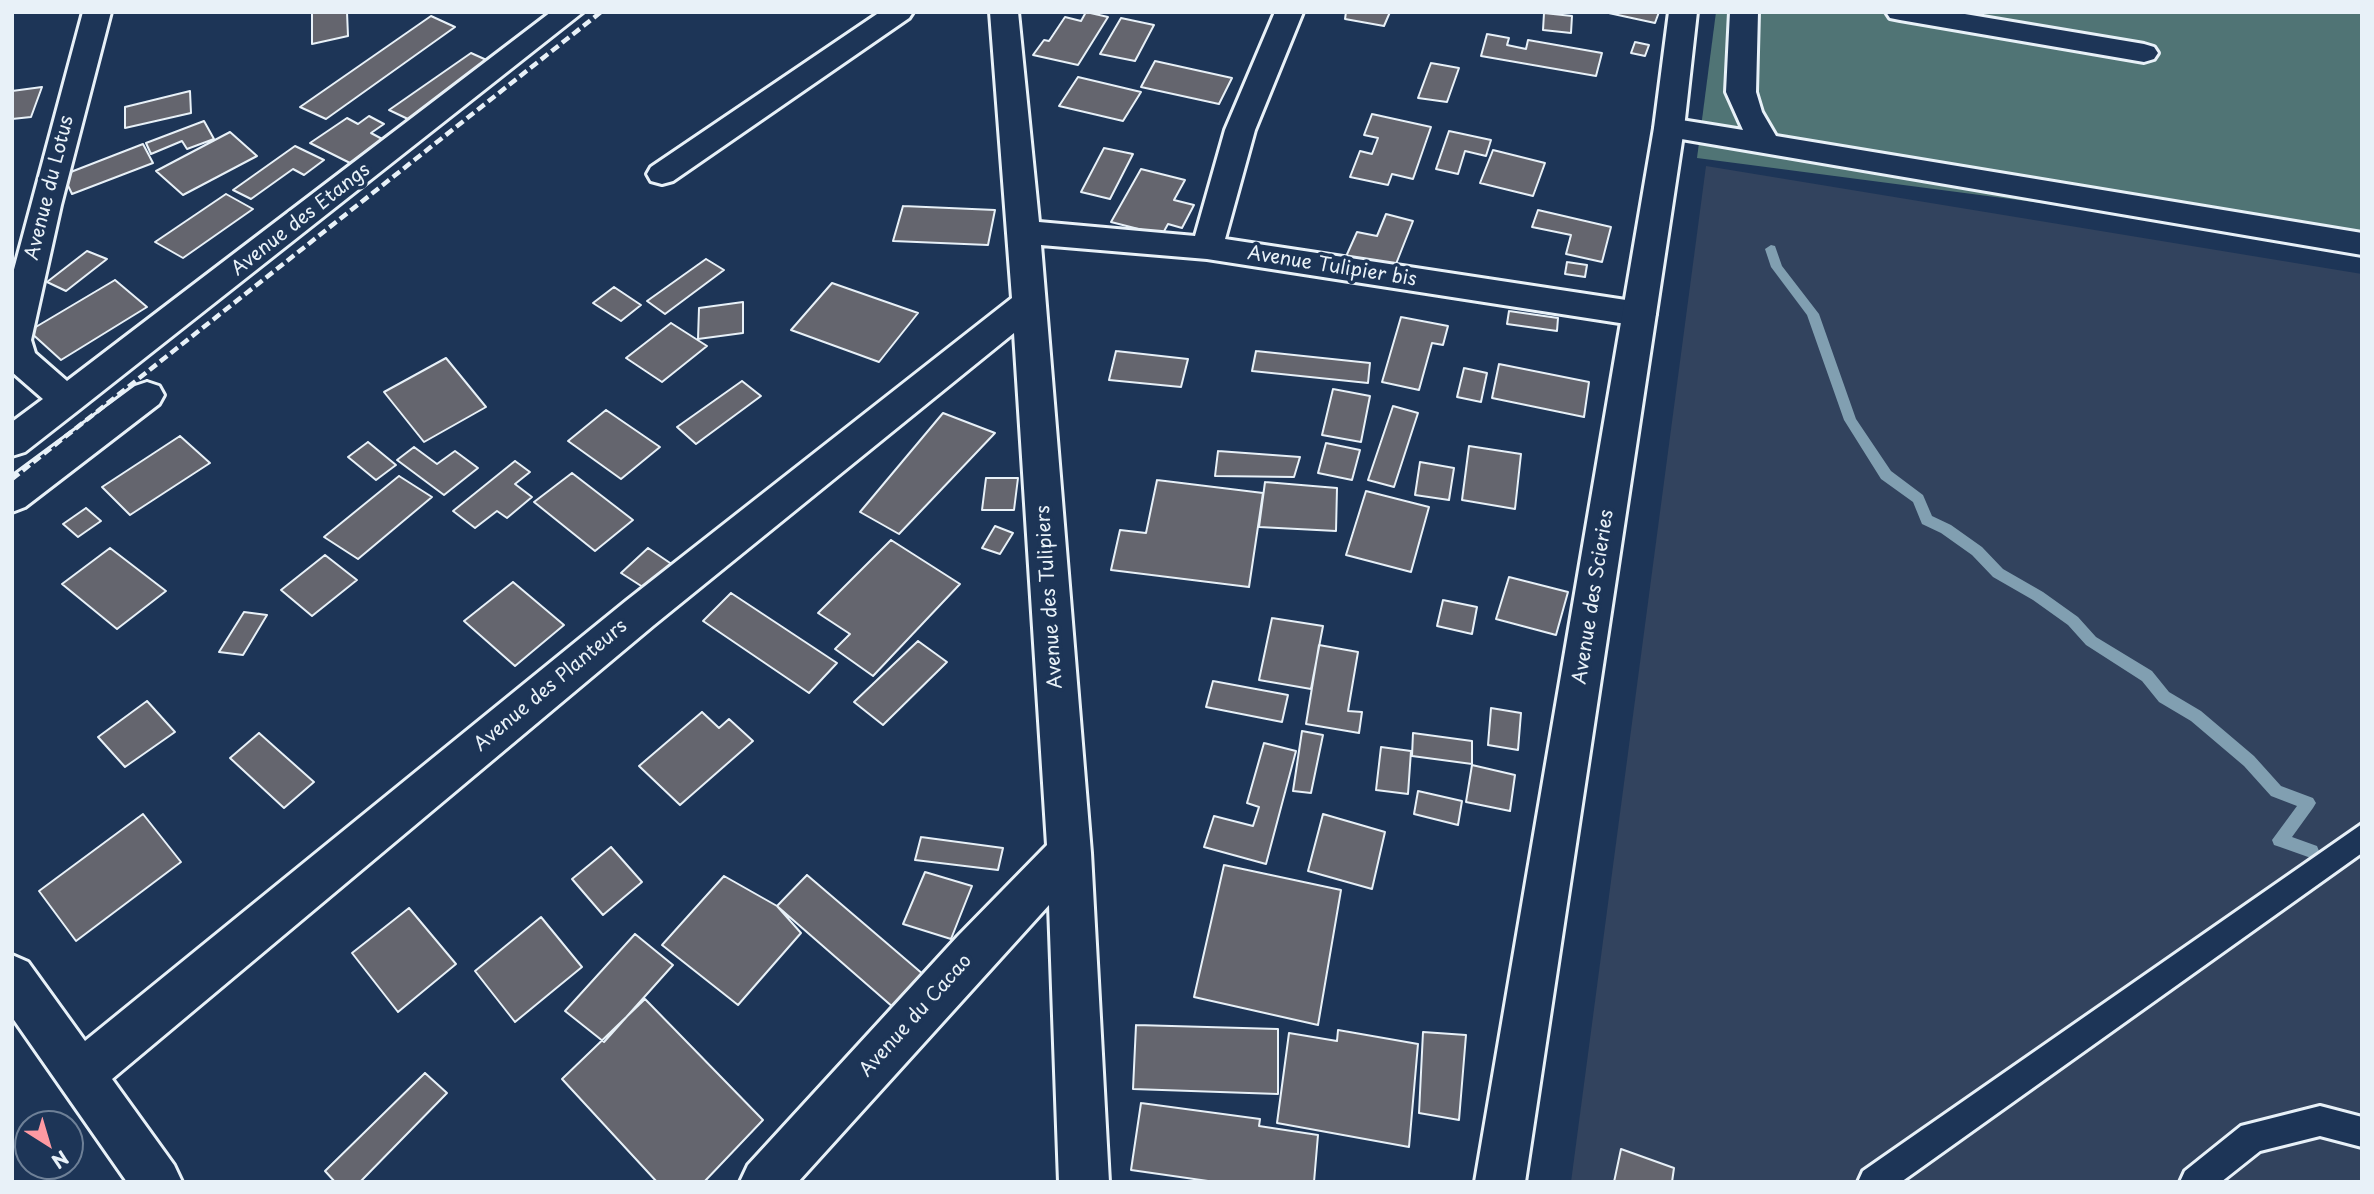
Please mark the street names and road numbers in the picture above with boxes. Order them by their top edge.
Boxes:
street label: Avenue du Lotus [21,113,79,263]
street label: Avenue des Etangs [227,159,375,281]
street label: Avenue Tulipier bis [1246,242,1418,292]
street label: Avenue des Tulipiers [1032,504,1068,690]
street label: Avenue des Scieries [1569,508,1619,686]
street label: Avenue des Planteurs [470,615,632,757]
street label: Avenue du Cacao [855,950,977,1082]

